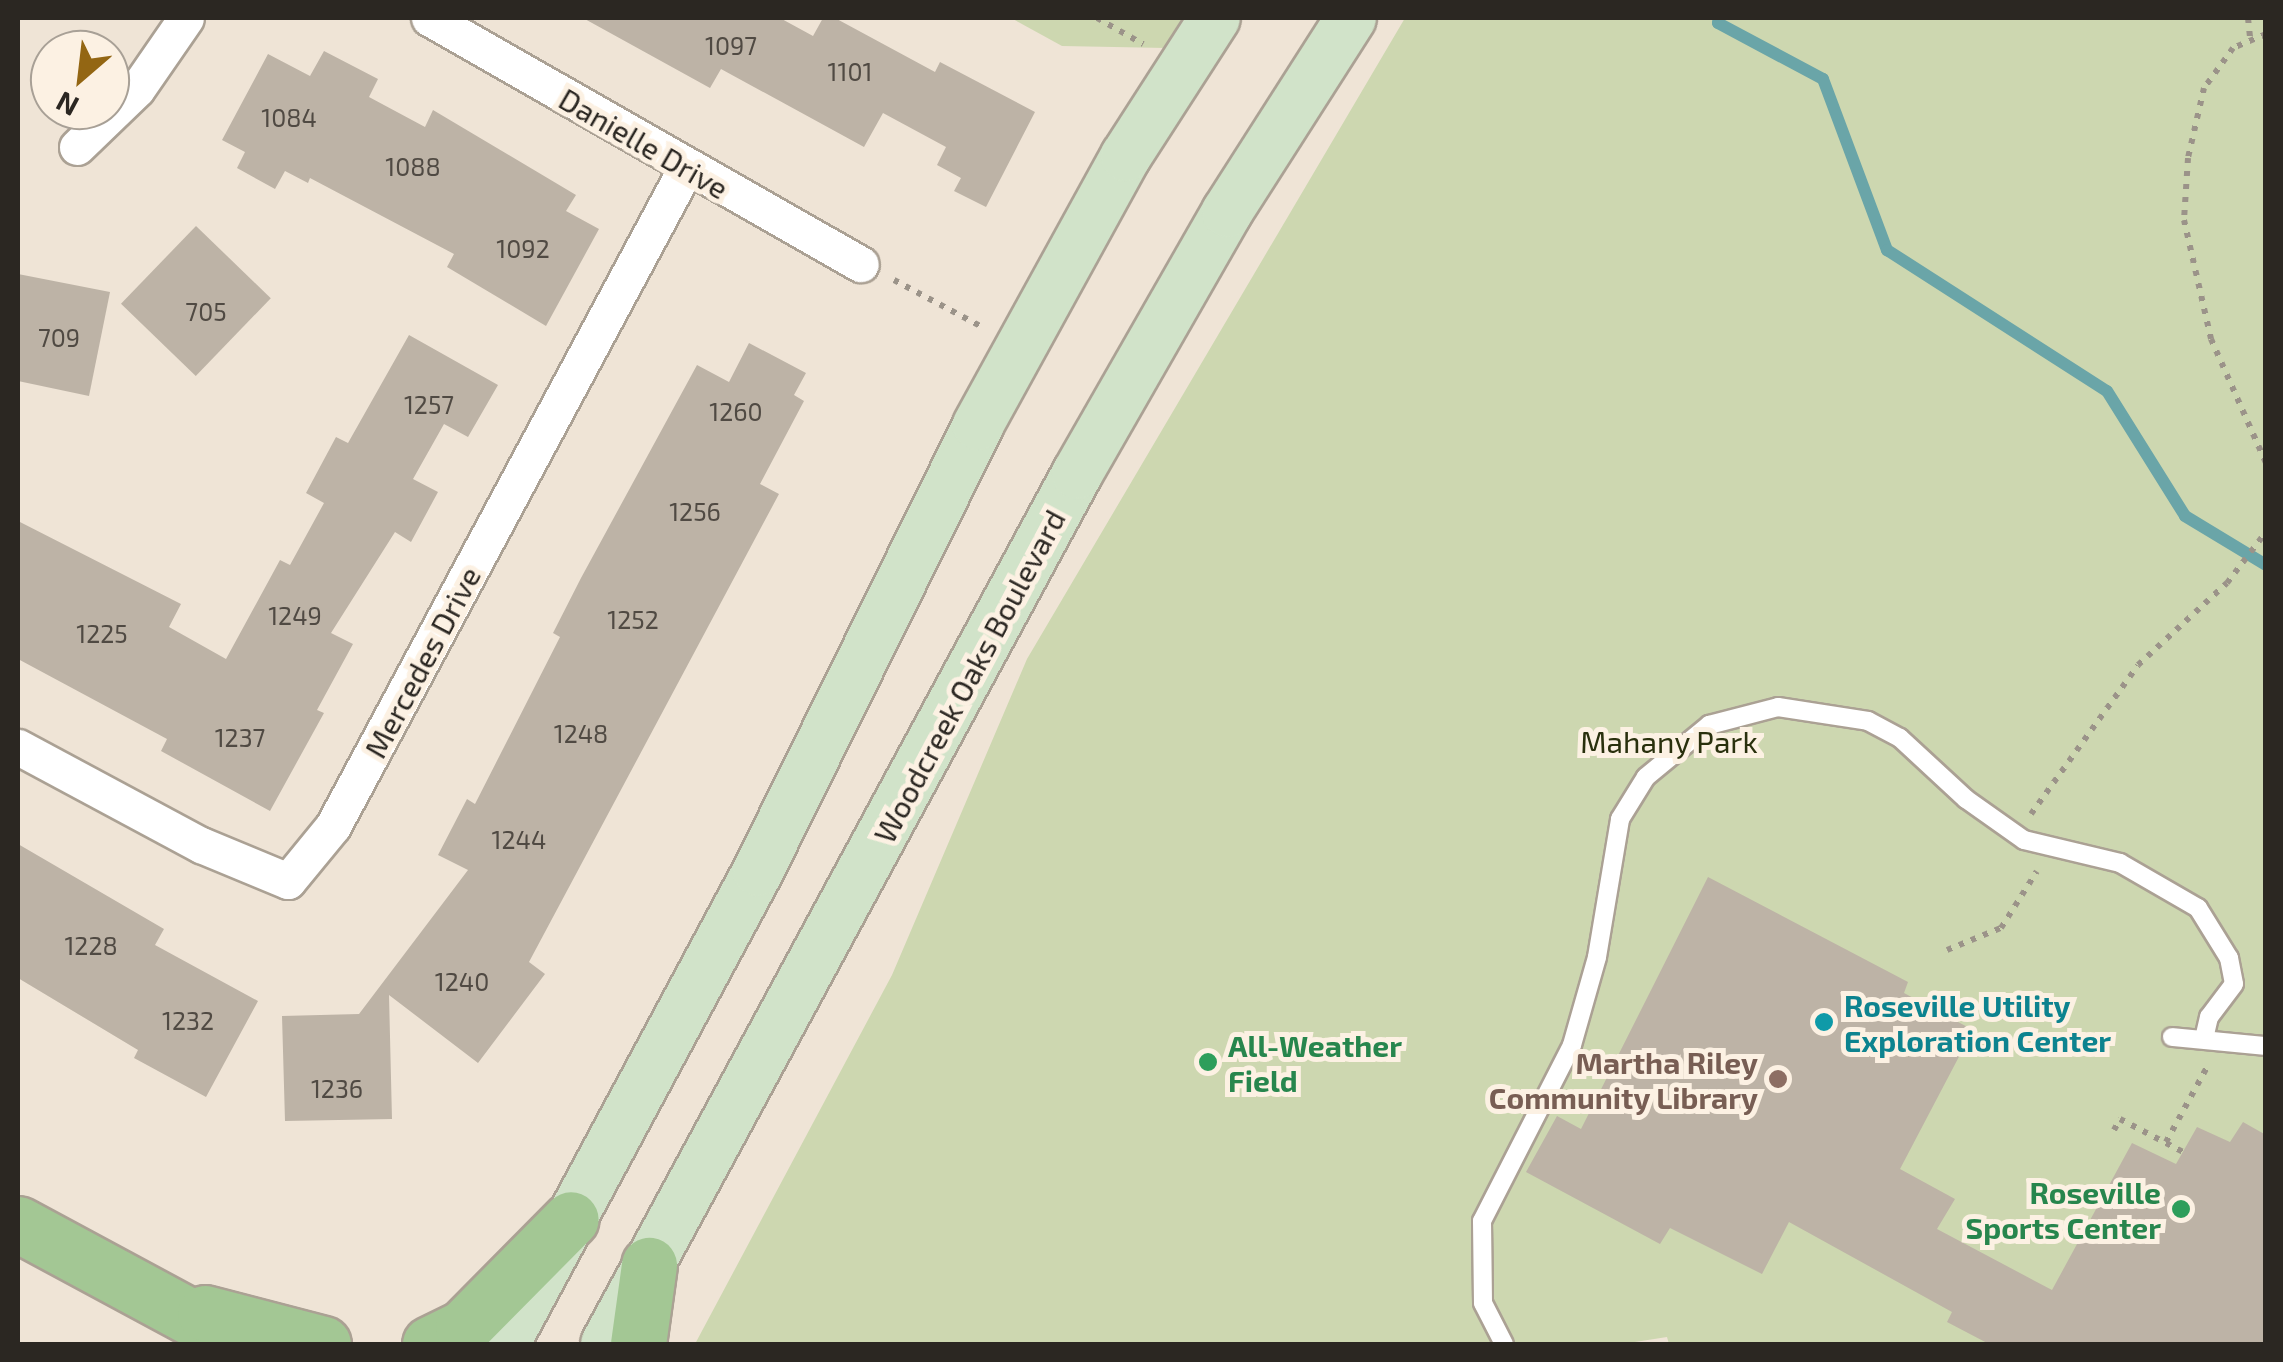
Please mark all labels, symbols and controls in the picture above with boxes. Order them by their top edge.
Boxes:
north arrow [30,30,130,130]
house number: 1097 [705,30,757,60]
house number: 1101 [828,56,872,86]
street label: Danielle Drive [553,80,735,206]
text: N [50,85,84,124]
house number: 1084 [261,102,317,132]
house number: 1088 [385,151,441,181]
house number: 1092 [496,233,550,263]
house number: 705 [185,296,227,326]
house number: 709 [38,322,80,352]
house number: 1257 [404,389,454,419]
house number: 1260 [709,396,763,426]
house number: 1256 [669,496,721,526]
street label: Woodcreek Oaks Boulevard [866,503,1072,849]
street label: Mercedes Drive [357,560,487,764]
house number: 1249 [268,600,322,630]
house number: 1252 [607,604,659,634]
house number: 1225 [76,618,128,648]
house number: 1248 [554,718,608,748]
house number: 1237 [215,722,265,752]
park label: Mahany Park [1580,723,1758,759]
house number: 1244 [492,824,546,854]
house number: 1228 [64,930,118,960]
house number: 1240 [435,966,489,996]
place label: Roseville Utility Exploration Center [1844,987,2111,1058]
house number: 1232 [162,1005,214,1035]
marker: Roseville Utility Exploration Center [1813,1011,1835,1033]
place label: All-Weather Field [1228,1027,1402,1098]
place label: Martha Riley Community Library [1488,1044,1758,1114]
marker: All-Weather Field [1197,1051,1219,1073]
marker: Martha Riley Community Library [1767,1068,1789,1090]
house number: 1236 [311,1073,363,1103]
place label: Roseville Sports Center [1966,1174,2161,1244]
marker: Roseville Sports Center [2170,1198,2192,1220]

